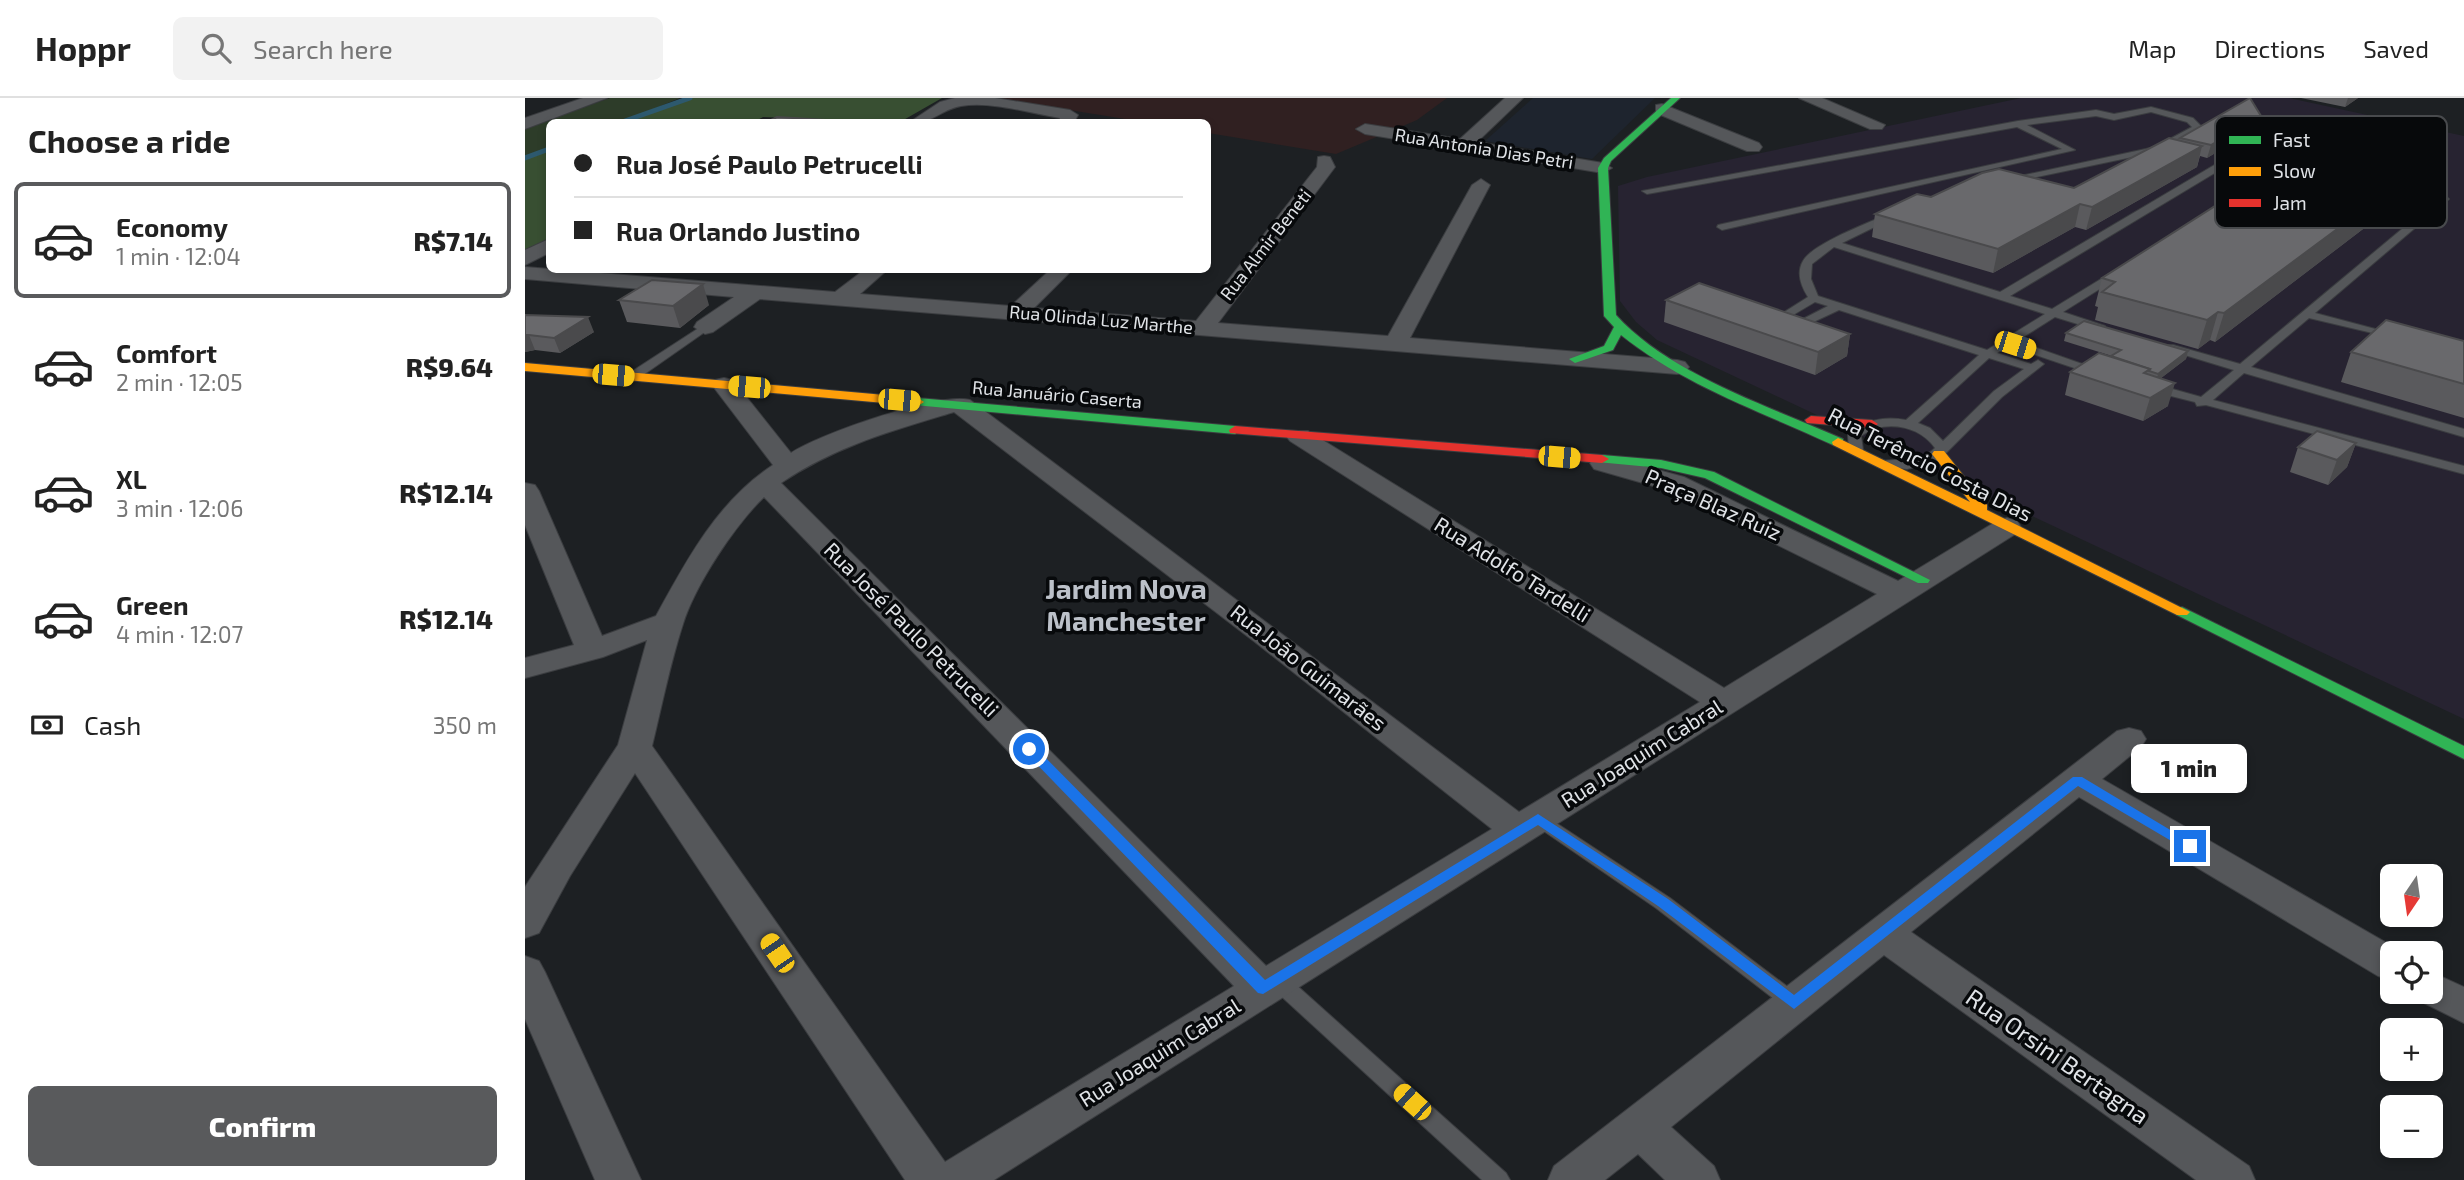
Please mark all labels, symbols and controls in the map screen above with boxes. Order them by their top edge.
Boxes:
search box [173,17,663,80]
text: Hoppr [35,28,131,68]
icon: search [197,29,235,67]
text: Search here [253,33,393,64]
text: Map [2128,34,2176,63]
text: Directions [2214,34,2325,63]
text: Saved [2363,34,2429,63]
legend [2215,116,2447,228]
text: Choose a ride [28,121,231,159]
street label: Rua Antonia Dias Petri [1393,123,1575,173]
text: Fast [2273,128,2310,151]
text: Rua José Paulo Petrucelli [616,148,923,179]
text: Slow [2273,159,2316,182]
street label: Rua Almir Beneti [1215,185,1315,304]
text: Jam [2273,191,2307,214]
icon: car [32,209,95,272]
text: Economy [116,211,228,242]
text: Rua Orlando Justino [616,215,860,246]
text: R$7.14 [414,225,493,256]
text: 1 min · 12:04 [116,242,241,270]
street label: Rua Olinda Luz Marthe [1008,300,1194,338]
car [1992,329,2039,361]
icon: car [32,335,95,398]
text: Comfort [116,337,217,368]
text: R$9.64 [406,351,493,382]
car [592,363,635,387]
text: 2 min · 12:05 [116,368,243,396]
car [728,375,771,399]
street label: Rua Januário Caserta [971,376,1143,412]
car [878,388,921,412]
street label: Rua Terêncio Costa Dias [1824,401,2037,526]
car [1538,445,1581,469]
icon: car [32,461,95,524]
text: XL [116,463,147,494]
street label: Praça Blaz Ruiz [1641,463,1785,547]
text: R$12.14 [399,477,493,508]
text: 3 min · 12:06 [116,494,243,522]
street label: Rua Adolfo Tardelli [1430,511,1595,627]
street label: Rua José Paulo Petrucelli [820,537,1004,721]
district label: Jardim Nova Manchester [1045,571,1207,637]
icon: car [32,587,95,650]
text: Green [116,589,189,620]
street label: Rua João Guimarães [1226,598,1392,735]
text: R$12.14 [399,603,493,634]
text: 4 min · 12:07 [116,620,243,648]
street label: Rua Joaquim Cabral [1556,693,1727,812]
icon: cash [28,706,66,744]
text: Cash [84,709,141,740]
text: 350 m [433,711,497,739]
route start [1013,733,1045,765]
callout: 1 min [2132,744,2248,794]
text: 1 min [2161,754,2217,782]
route end [2174,830,2206,862]
north arrow [2380,864,2443,928]
map controls [2380,864,2443,1158]
car [757,930,798,976]
button: locate [2380,941,2443,1004]
street label: Rua Orsini Bertagna [1961,982,2155,1130]
street label: Rua Joaquim Cabral [1074,992,1245,1111]
button: + [2380,1018,2443,1081]
car [1390,1080,1435,1124]
button: Confirm [28,1086,497,1166]
button: − [2380,1095,2443,1158]

